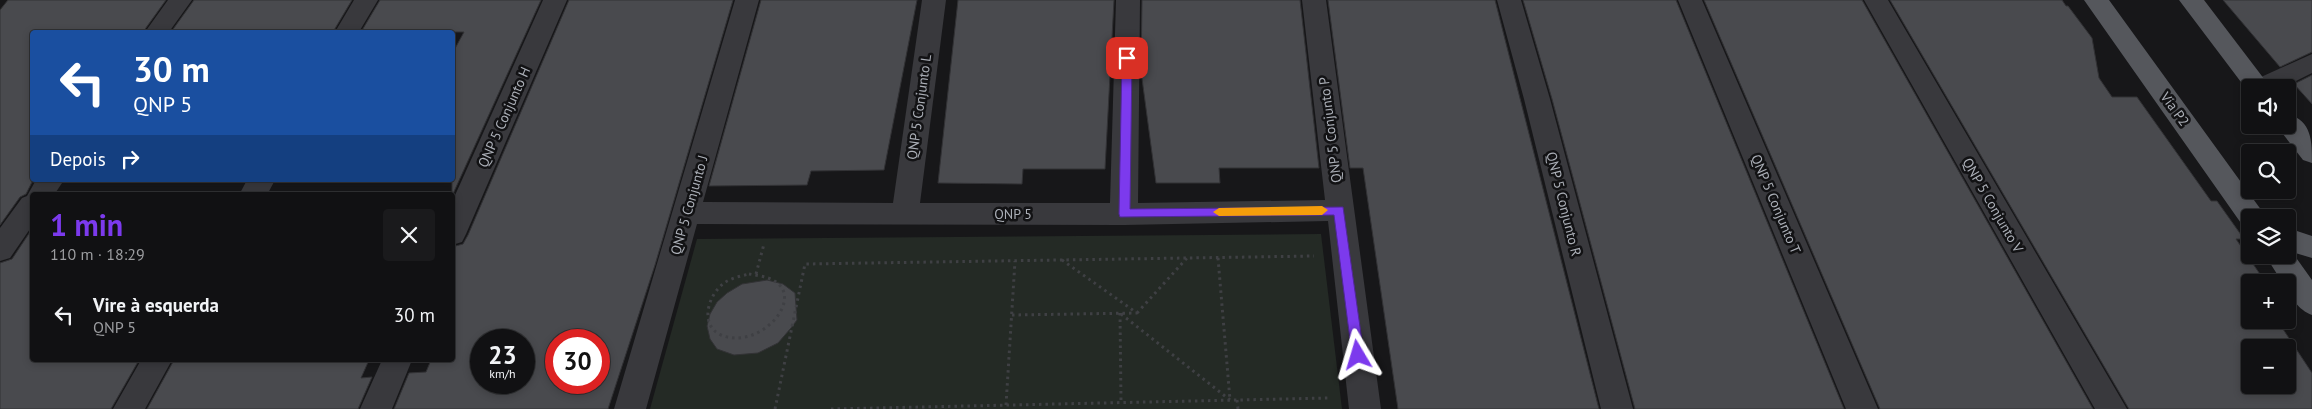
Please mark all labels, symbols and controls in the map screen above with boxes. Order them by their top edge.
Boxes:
pin [1106,37,1148,79]
icon: arrive [1113,44,1141,72]
text: 30 m [133,46,210,92]
icon: left [50,50,115,115]
street label: QNP 5 Conjunto L [903,53,935,161]
street label: QNP 5 Conjunto H [474,64,534,170]
street label: QNP 5 Conjunto P [1315,76,1345,184]
map controls [2241,79,2296,394]
button: sound [2241,79,2296,134]
street label: Via P2 [2156,88,2193,130]
text: QNP 5 [133,90,192,118]
button: search [2241,144,2296,199]
icon: right [116,145,144,173]
text: Depois [50,147,106,171]
street label: QNP 5 Conjunto R [1542,150,1586,258]
street label: QNP 5 Conjunto T [1747,152,1805,257]
street label: QNP 5 Conjunto J [666,153,712,257]
street label: QNP 5 Conjunto V [1959,154,2027,256]
text: 1 min [50,205,123,244]
street label: QNP 5 [994,205,1032,223]
button: close [383,209,435,261]
button: layers [2241,209,2296,264]
text: 110 m · 18:29 [50,244,145,264]
button: + [2241,274,2296,329]
text: Vire à esquerda [93,293,219,317]
icon: left [50,301,78,329]
text: 30 m [394,303,435,327]
text: QNP 5 [93,317,136,337]
position arrow [1331,328,1383,380]
speed limit sign: 30 [545,329,610,394]
text: 23 [488,339,517,371]
button: − [2241,339,2296,394]
text: km/h [489,366,516,381]

